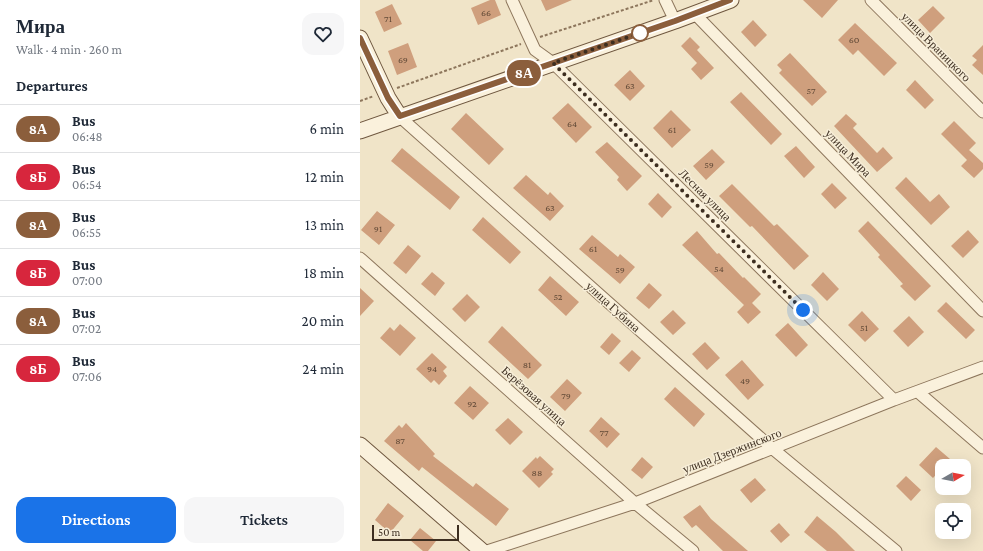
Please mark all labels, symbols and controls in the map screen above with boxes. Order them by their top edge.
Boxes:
house number: 66 [481,7,491,18]
street label: улица Враницкого [898,9,974,85]
button: heart [302,13,344,55]
house number: 71 [384,13,392,24]
text: Мира [16,16,65,37]
unlabelled marker [631,24,649,42]
house number: 60 [849,34,860,45]
text: Walk · 4 min · 260 m [16,42,122,57]
house number: 69 [398,54,408,65]
line badge: 8А [506,60,542,86]
text: 8А [515,65,533,81]
text: Departures [16,78,88,94]
house number: 63 [625,80,635,91]
house number: 57 [806,85,816,96]
text: Bus [72,113,95,129]
house number: 64 [567,118,577,129]
text: 8А [29,121,47,137]
text: 6 min [310,121,344,137]
house number: 61 [668,124,676,135]
street label: улица Мира [822,126,874,180]
text: 06:48 [72,129,103,144]
house number: 59 [704,159,714,170]
text: Bus [72,161,95,177]
street label: Лесная улица [676,166,735,225]
text: 8Б [29,169,47,185]
text: 12 min [305,169,344,185]
text: 06:54 [72,177,102,192]
house number: 63 [545,202,555,213]
text: Bus [72,209,95,225]
text: 8А [29,217,47,233]
text: 13 min [305,217,344,233]
house number: 91 [374,223,382,234]
text: 06:55 [72,225,101,240]
house number: 61 [589,243,597,254]
text: Bus [72,257,95,273]
house number: 54 [714,263,724,274]
house number: 59 [615,264,625,275]
text: 8Б [29,265,47,281]
text: 18 min [304,265,344,281]
text: 07:00 [72,273,103,288]
street label: улица Губина [583,279,644,336]
house number: 52 [553,291,563,302]
your location [793,300,813,320]
text: Bus [72,305,95,321]
text: 8А [29,313,47,329]
text: 20 min [302,313,344,329]
text: 07:02 [72,321,101,336]
house number: 51 [860,322,868,333]
text: Bus [72,353,95,369]
house number: 81 [523,359,531,370]
text: 8Б [29,361,47,377]
text: 24 min [302,361,344,377]
house number: 94 [427,363,437,374]
street label: Берёзовая улица [499,363,570,429]
text: 07:06 [72,369,102,384]
house number: 49 [740,375,750,386]
house number: 79 [561,390,571,401]
house number: 92 [467,398,477,409]
street label: улица Дзержинского [681,426,783,476]
house number: 77 [599,427,609,438]
house number: 87 [395,435,405,446]
north arrow [935,459,971,495]
map controls [935,459,971,539]
house number: 88 [532,467,542,478]
button: Directions [16,497,176,543]
button: Tickets [184,497,344,543]
button: locate [935,503,971,539]
scale bar [372,523,459,542]
text: 50 m [378,526,400,538]

